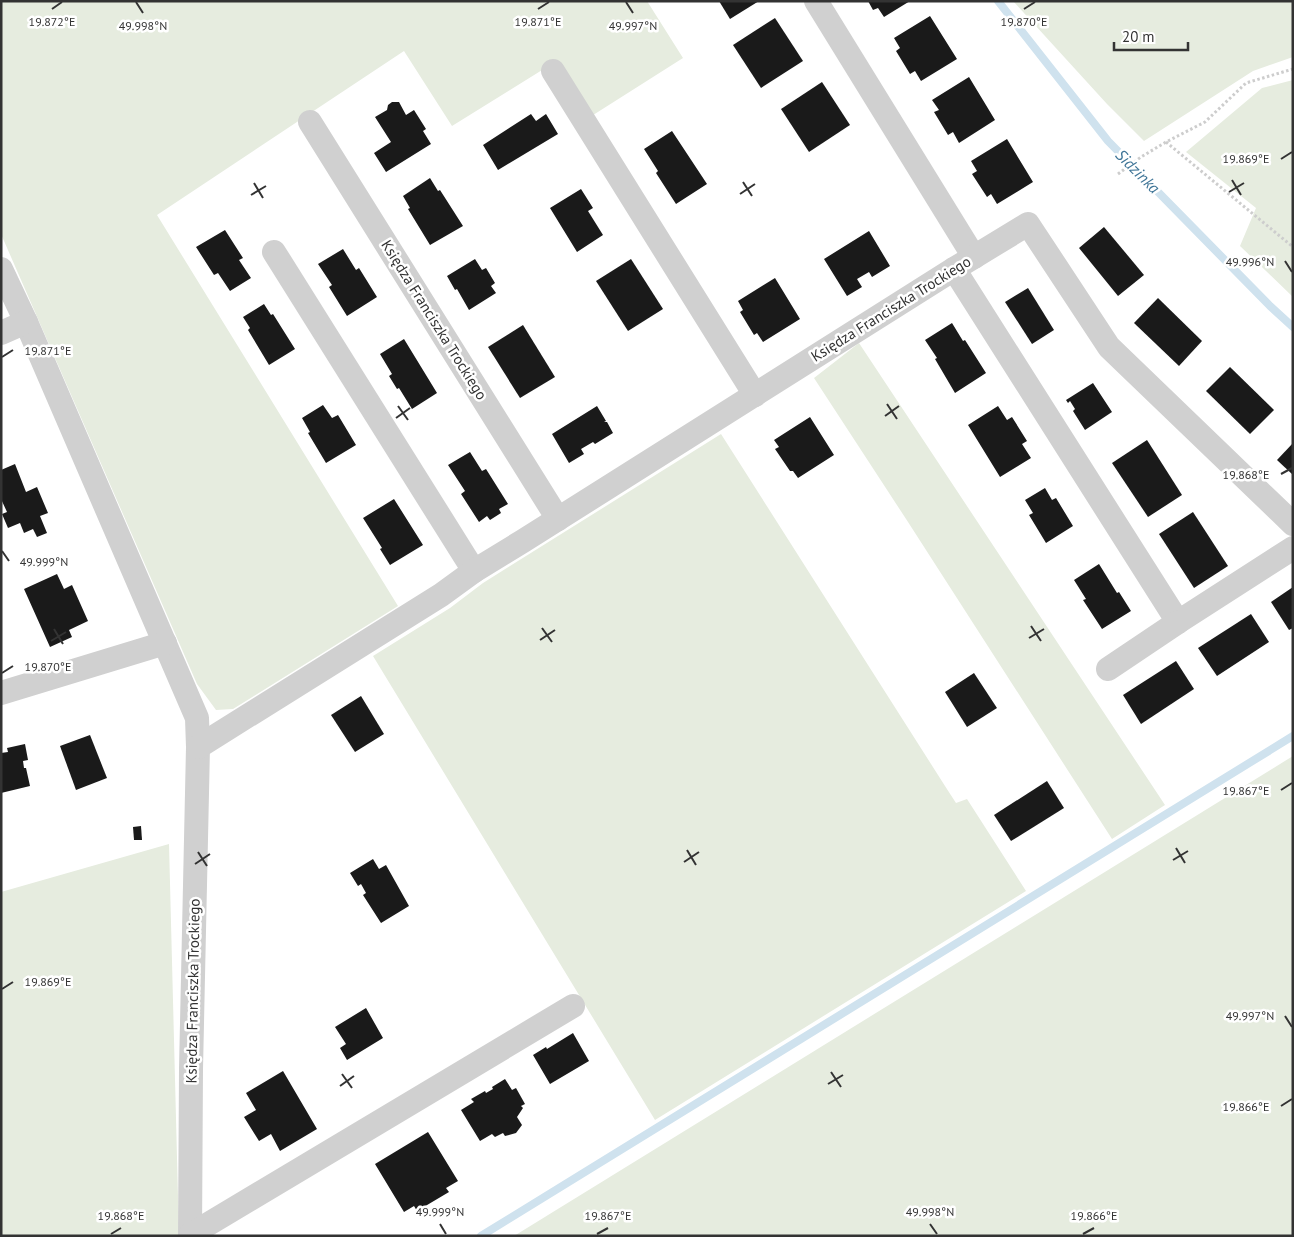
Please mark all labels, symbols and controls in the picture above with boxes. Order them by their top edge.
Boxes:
text: 19.872°E [29,14,75,29]
text: 19.871°E [515,14,561,29]
text: 19.870°E [1001,14,1047,29]
text: 49.998°N [119,18,167,33]
text: 49.997°N [609,18,657,33]
scale bar [1114,20,1188,52]
text: 20 m [1122,27,1155,46]
water label: Sidzinka [1112,145,1164,197]
text: 19.869°E [1223,151,1269,166]
street label: Księdza Franciszka Trockiego [377,236,491,403]
street label: Księdza Franciszka Trockiego [807,252,974,366]
text: 49.996°N [1226,254,1274,269]
text: 19.871°E [25,343,71,358]
text: 19.868°E [1223,467,1269,482]
text: 49.999°N [20,554,68,569]
text: 19.870°E [25,659,71,674]
text: 19.867°E [1223,783,1269,798]
street label: Księdza Franciszka Trockiego [181,898,204,1084]
text: 19.869°E [25,974,71,989]
text: 49.997°N [1226,1008,1274,1023]
text: 19.866°E [1223,1099,1269,1114]
text: 49.999°N [416,1204,464,1219]
text: 49.998°N [906,1204,954,1219]
text: 19.868°E [98,1208,144,1223]
text: 19.867°E [585,1208,631,1223]
text: 19.866°E [1071,1208,1117,1223]

